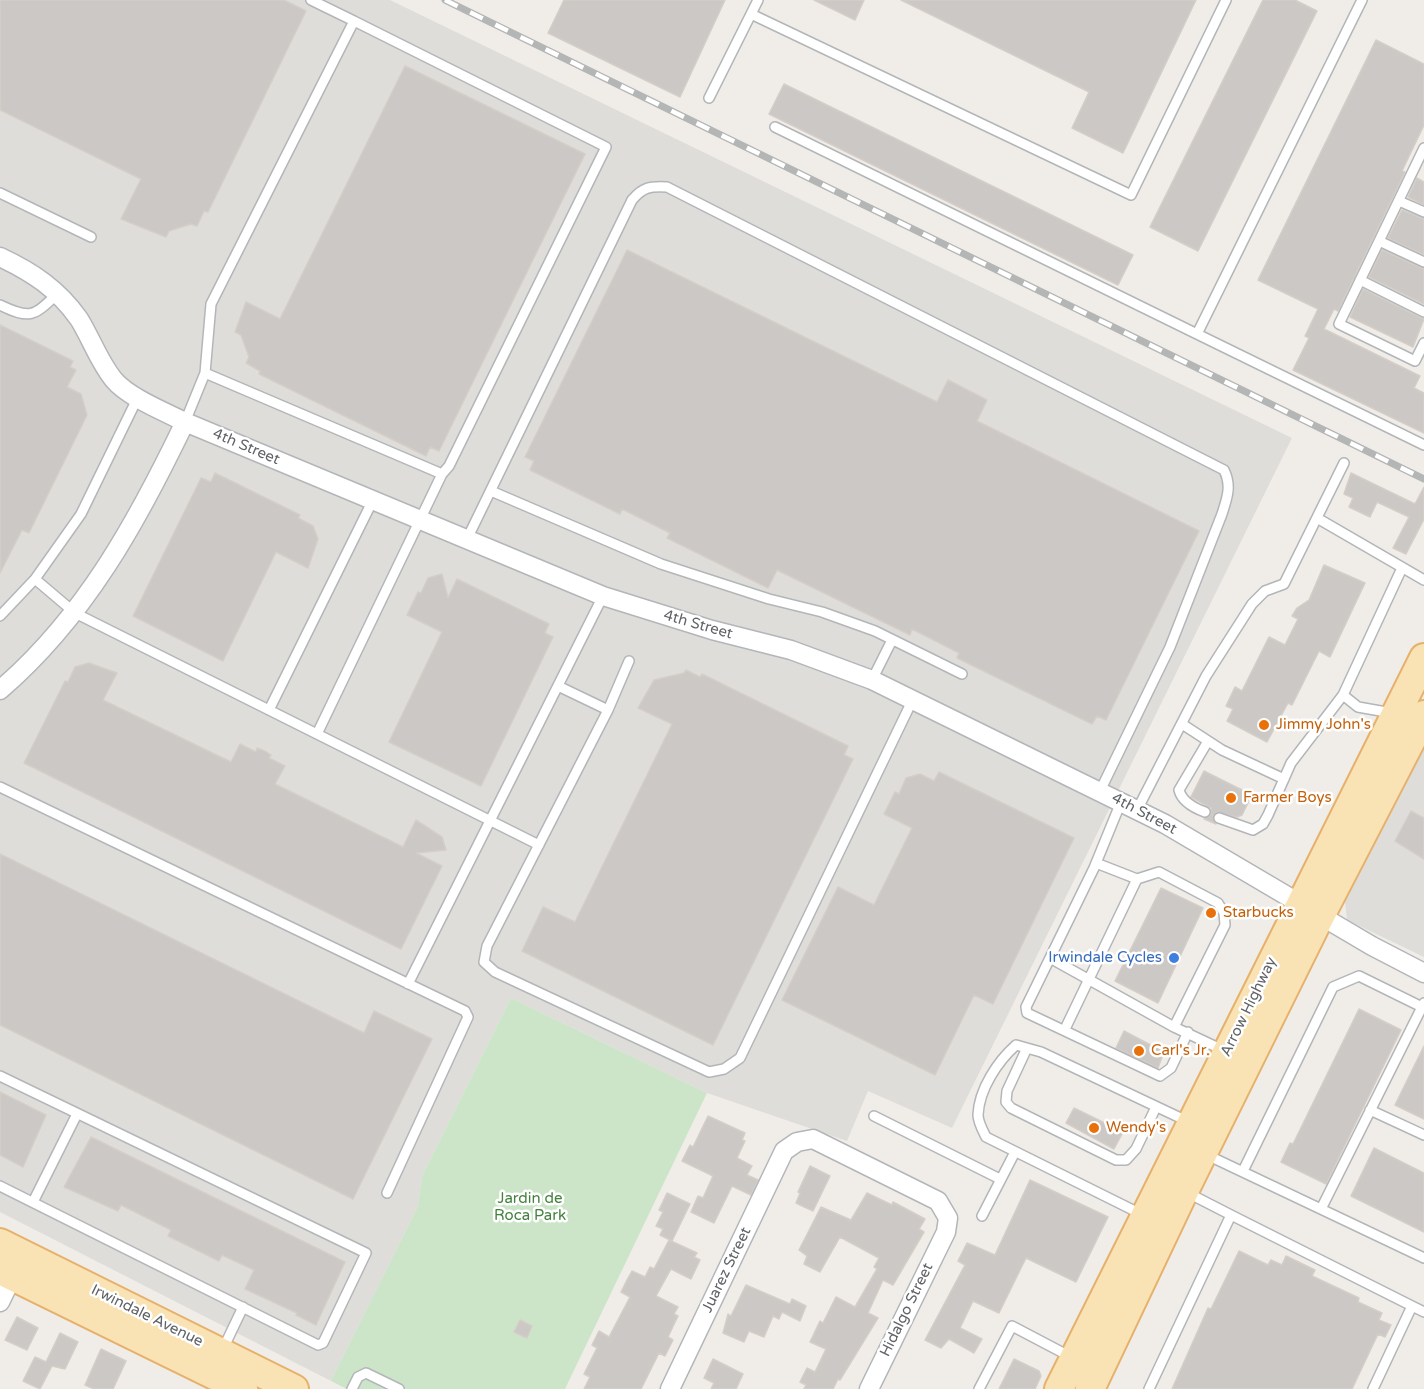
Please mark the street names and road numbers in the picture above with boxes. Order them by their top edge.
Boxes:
street label: 4th Street [210,425,282,469]
street label: 4th Street [661,607,735,643]
street label: 4th Street [1108,789,1180,839]
street label: Arrow Highway [1217,954,1281,1060]
street label: Juarez Street [699,1224,755,1316]
street label: Hidalgo Street [877,1260,937,1360]
street label: Irwindale Avenue [88,1281,206,1351]

